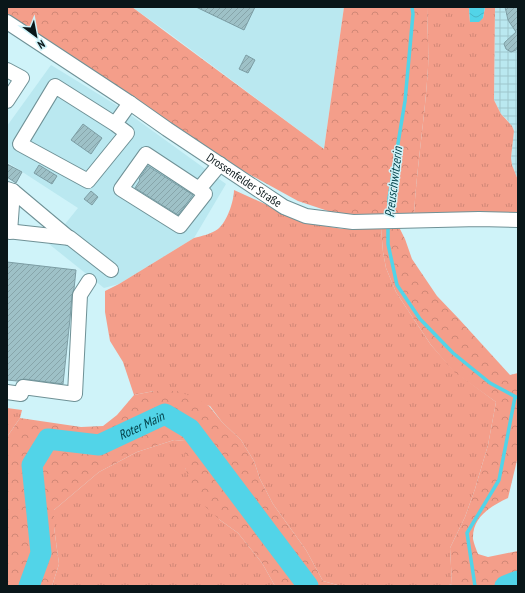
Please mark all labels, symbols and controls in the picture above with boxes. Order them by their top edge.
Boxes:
north arrow [16,16,56,56]
text: N [35,37,48,52]
water label: Preuschwitzerin [381,145,406,218]
street label: Drossenfelder Straße [204,149,285,210]
water label: Roter Main [116,407,168,444]

